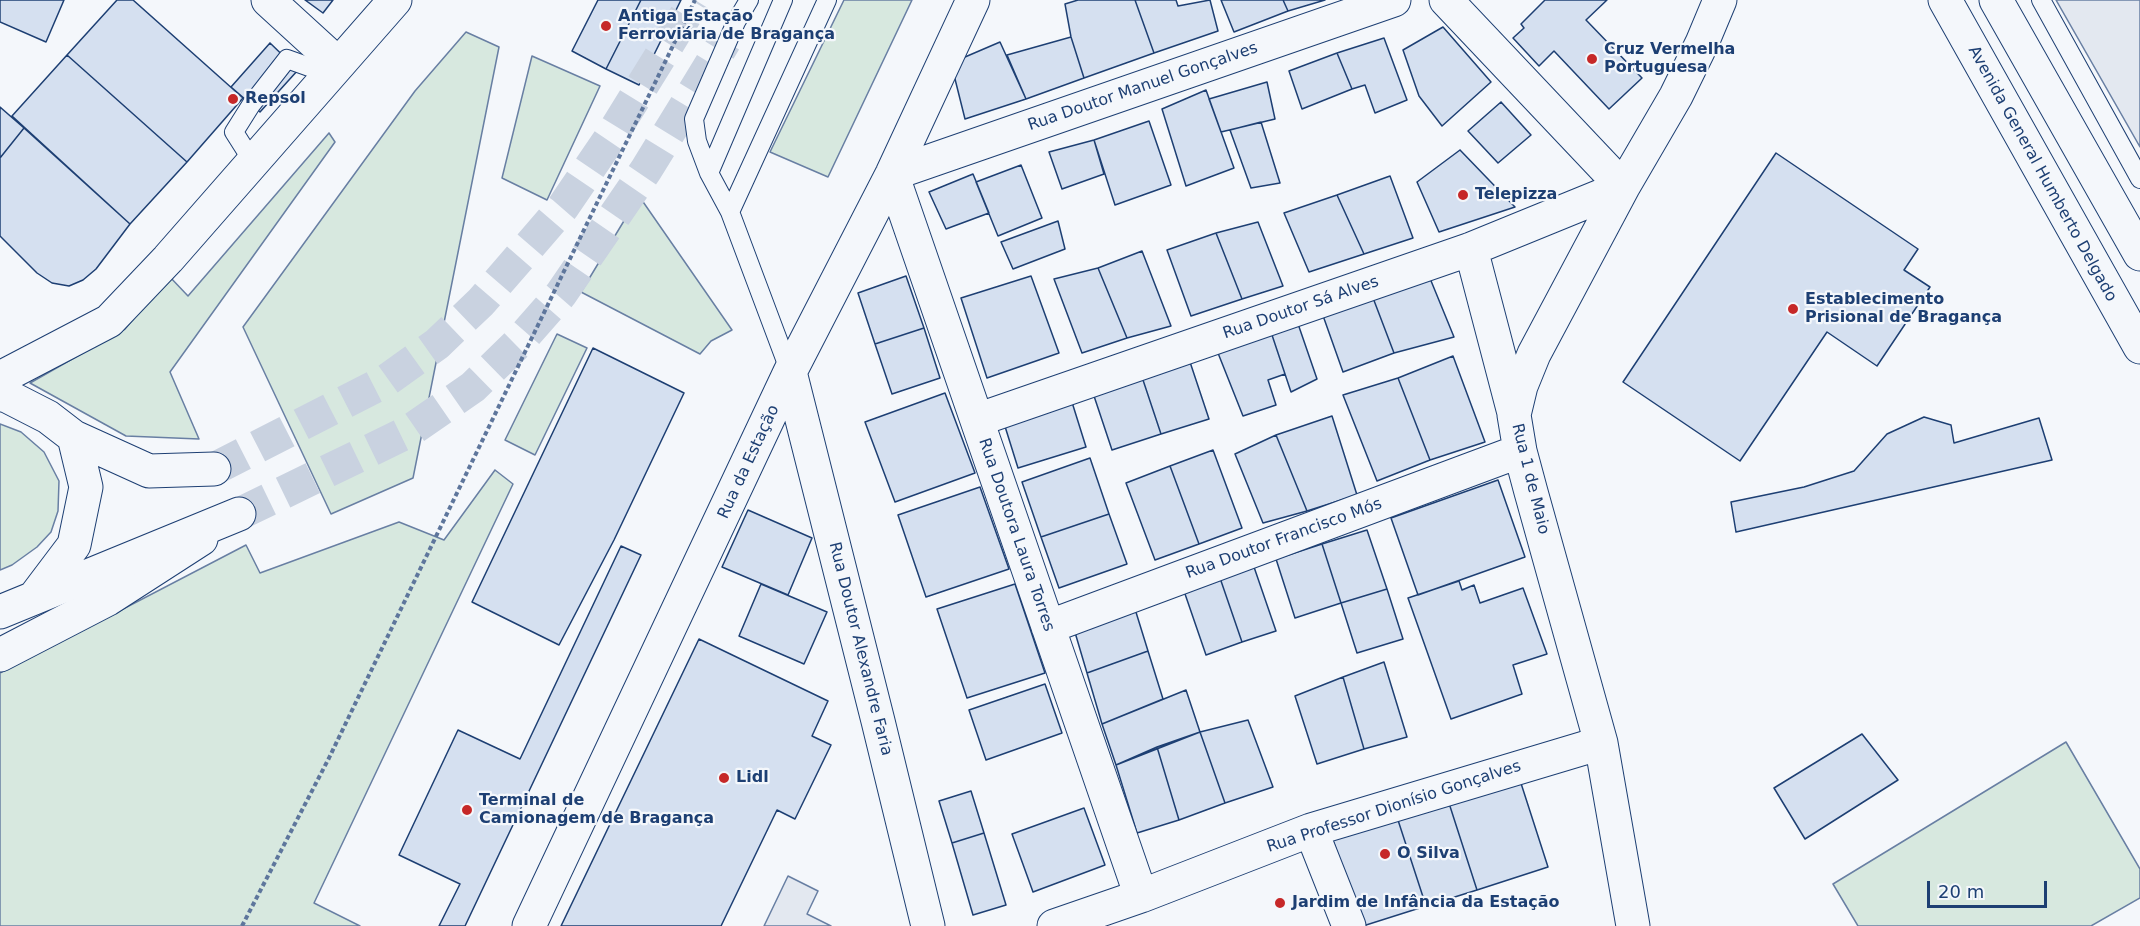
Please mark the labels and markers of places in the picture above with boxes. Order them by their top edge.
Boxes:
place label: Antiga Estação Ferroviária de Bragança [618,7,835,45]
marker: Antiga Estação Ferroviária de Bragança [599,19,613,33]
place label: Cruz Vermelha Portuguesa [1604,40,1735,78]
marker: Cruz Vermelha Portuguesa [1585,52,1599,66]
place label: Repsol [245,89,306,109]
marker: Repsol [226,92,240,106]
place label: Telepizza [1475,185,1557,205]
marker: Telepizza [1456,188,1470,202]
place label: Establecimento Prisional de Bragança [1805,290,2002,328]
marker: Establecimento Prisional de Bragança [1786,302,1800,316]
place label: Lidl [736,768,769,788]
marker: Lidl [717,771,731,785]
place label: Terminal de Camionagem de Bragança [479,791,714,829]
marker: Terminal de Camionagem de Bragança [460,803,474,817]
place label: O Silva [1397,844,1460,864]
marker: O Silva [1378,847,1392,861]
place label: Jardim de Infância da Estação [1292,893,1560,913]
marker: Jardim de Infância da Estação [1273,896,1287,910]

